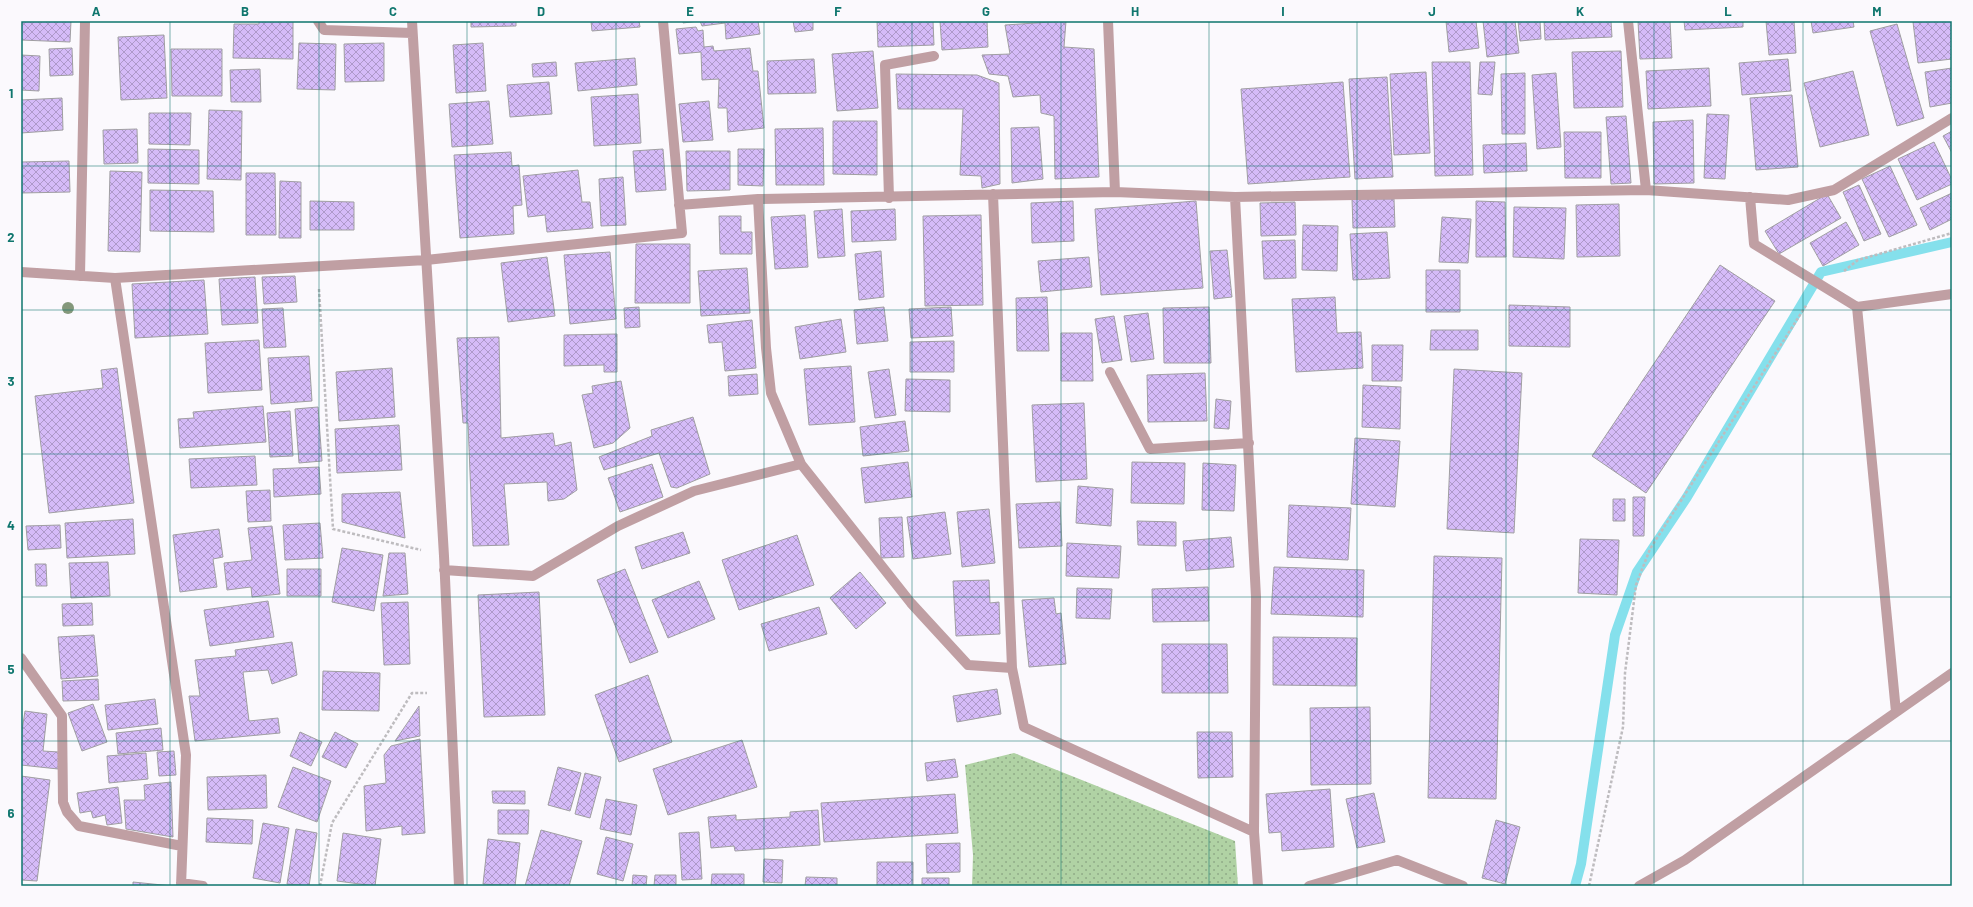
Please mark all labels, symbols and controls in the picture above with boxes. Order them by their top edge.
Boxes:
text: A [92,3,101,19]
text: B [241,3,249,19]
text: C [389,3,397,19]
text: D [537,3,545,19]
text: E [686,3,694,19]
text: F [834,3,842,19]
text: G [982,3,990,19]
text: H [1131,3,1139,19]
text: I [1281,3,1285,19]
text: J [1428,3,1436,19]
text: K [1576,3,1584,19]
text: L [1724,3,1732,19]
text: M [1872,3,1882,19]
text: 1 [9,85,13,101]
text: 2 [7,229,15,245]
text: 3 [7,373,15,389]
text: 4 [7,517,15,533]
text: 5 [7,661,15,677]
text: 6 [8,805,15,821]

